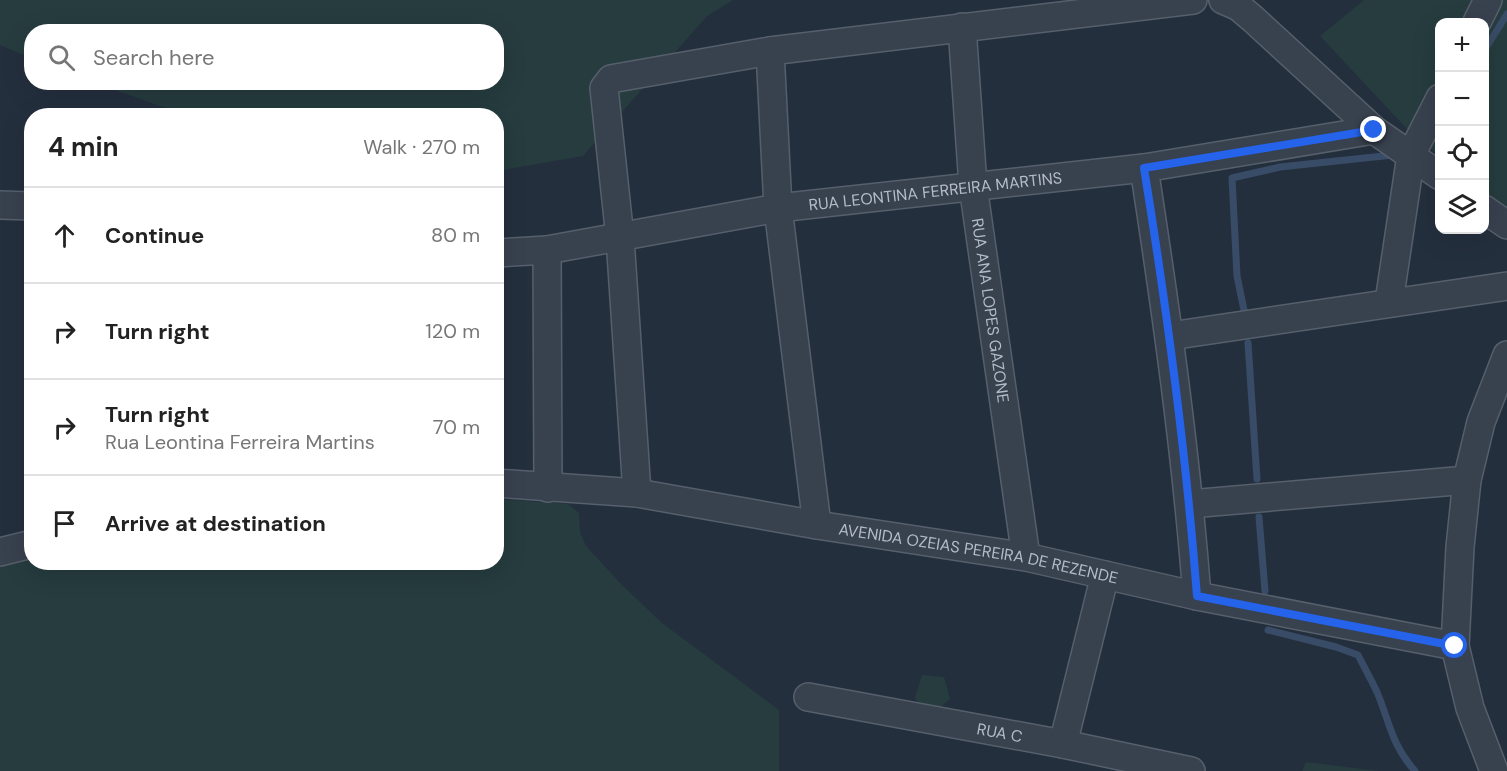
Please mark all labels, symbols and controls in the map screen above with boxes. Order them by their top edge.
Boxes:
map controls [1435,18,1489,234]
button: + [1435,18,1489,72]
search box [24,24,504,90]
icon: search [45,41,78,74]
text: Search here [93,43,214,72]
button: − [1435,72,1489,126]
route end [1360,116,1386,142]
button: locate [1435,126,1489,180]
text: 4 min [48,130,119,164]
text: Walk · 270 m [363,134,480,160]
street label: RUA LEONTINA FERREIRA MARTINS [808,167,1063,216]
button: layers [1435,180,1489,234]
street label: RUA ANA LOPES GAZONE [967,217,1014,404]
icon: ahead [48,219,81,252]
text: Continue [105,221,204,250]
text: 80 m [431,222,480,248]
icon: right [48,315,81,348]
text: Turn right [105,317,210,346]
text: 120 m [426,318,480,344]
text: Turn right [105,400,210,429]
icon: right [48,411,81,444]
text: 70 m [433,414,480,440]
text: Rua Leontina Ferreira Martins [105,429,375,455]
icon: arrive [48,507,81,540]
text: Arrive at destination [105,509,326,538]
street label: AVENIDA OZEIAS PEREIRA DE REZENDE [837,518,1120,589]
route start [1441,632,1467,658]
street label: RUA C [975,718,1024,747]

